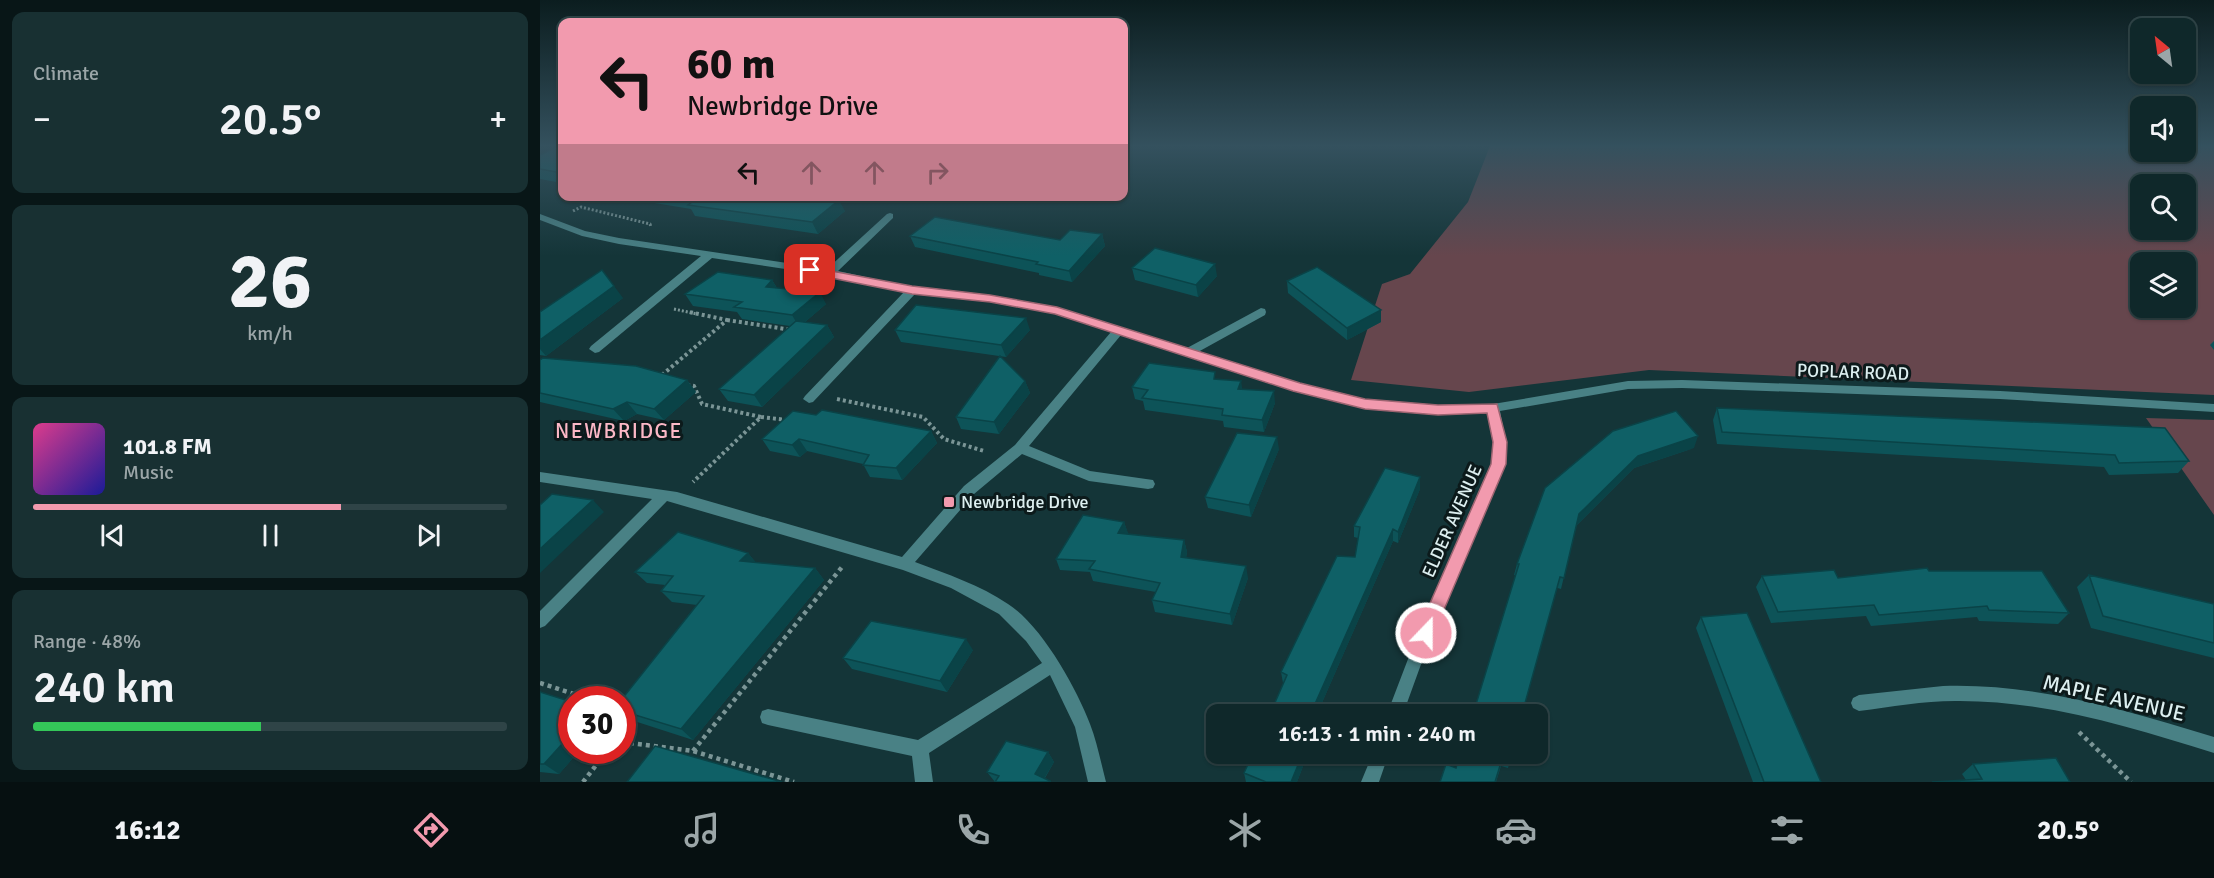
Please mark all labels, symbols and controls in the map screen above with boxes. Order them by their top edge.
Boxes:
north arrow [2130,18,2196,84]
map controls [2130,18,2196,318]
text: 60 m [687,39,776,90]
icon: left [588,42,666,120]
text: Climate [33,61,99,86]
text: Newbridge Drive [687,90,878,123]
text: 20.5° [219,92,321,147]
button: sound [2130,96,2196,162]
text: − [33,99,51,140]
text: + [489,99,507,140]
icon: left [732,156,765,189]
icon: ahead [795,156,828,189]
icon: ahead [858,156,891,189]
icon: right [921,156,954,189]
button: search [2130,174,2196,240]
text: 26 [228,234,312,330]
pin [784,244,835,295]
button: layers [2130,252,2196,318]
icon: arrive [793,253,826,286]
text: km/h [247,321,293,346]
street label: POPLAR ROAD [1797,359,1909,385]
district label: NEWBRIDGE [555,418,683,444]
text: 101.8 FM [123,433,212,460]
text: Music [123,460,174,485]
street label: ELDER AVENUE [1417,461,1487,581]
place label: Newbridge Drive [961,491,1089,513]
marker: Newbridge Drive [942,495,956,509]
icon: previous [96,519,129,552]
icon: pause [254,519,287,552]
icon: next [412,519,445,552]
position arrow [1394,601,1458,665]
text: Range · 48% [33,629,141,654]
text: 240 km [33,660,175,715]
street label: MAPLE AVENUE [2040,669,2188,727]
speed limit sign: 30 [558,686,636,764]
text: 16:13 · 1 min · 240 m [1278,720,1476,747]
icon: directions [410,809,452,851]
icon: music [681,809,723,851]
icon: phone [952,809,994,851]
icon: climate [1224,809,1266,851]
icon: car [1495,809,1537,851]
icon: filters [1766,809,1808,851]
text: 16:12 [115,814,181,847]
text: 20.5° [2037,814,2099,847]

